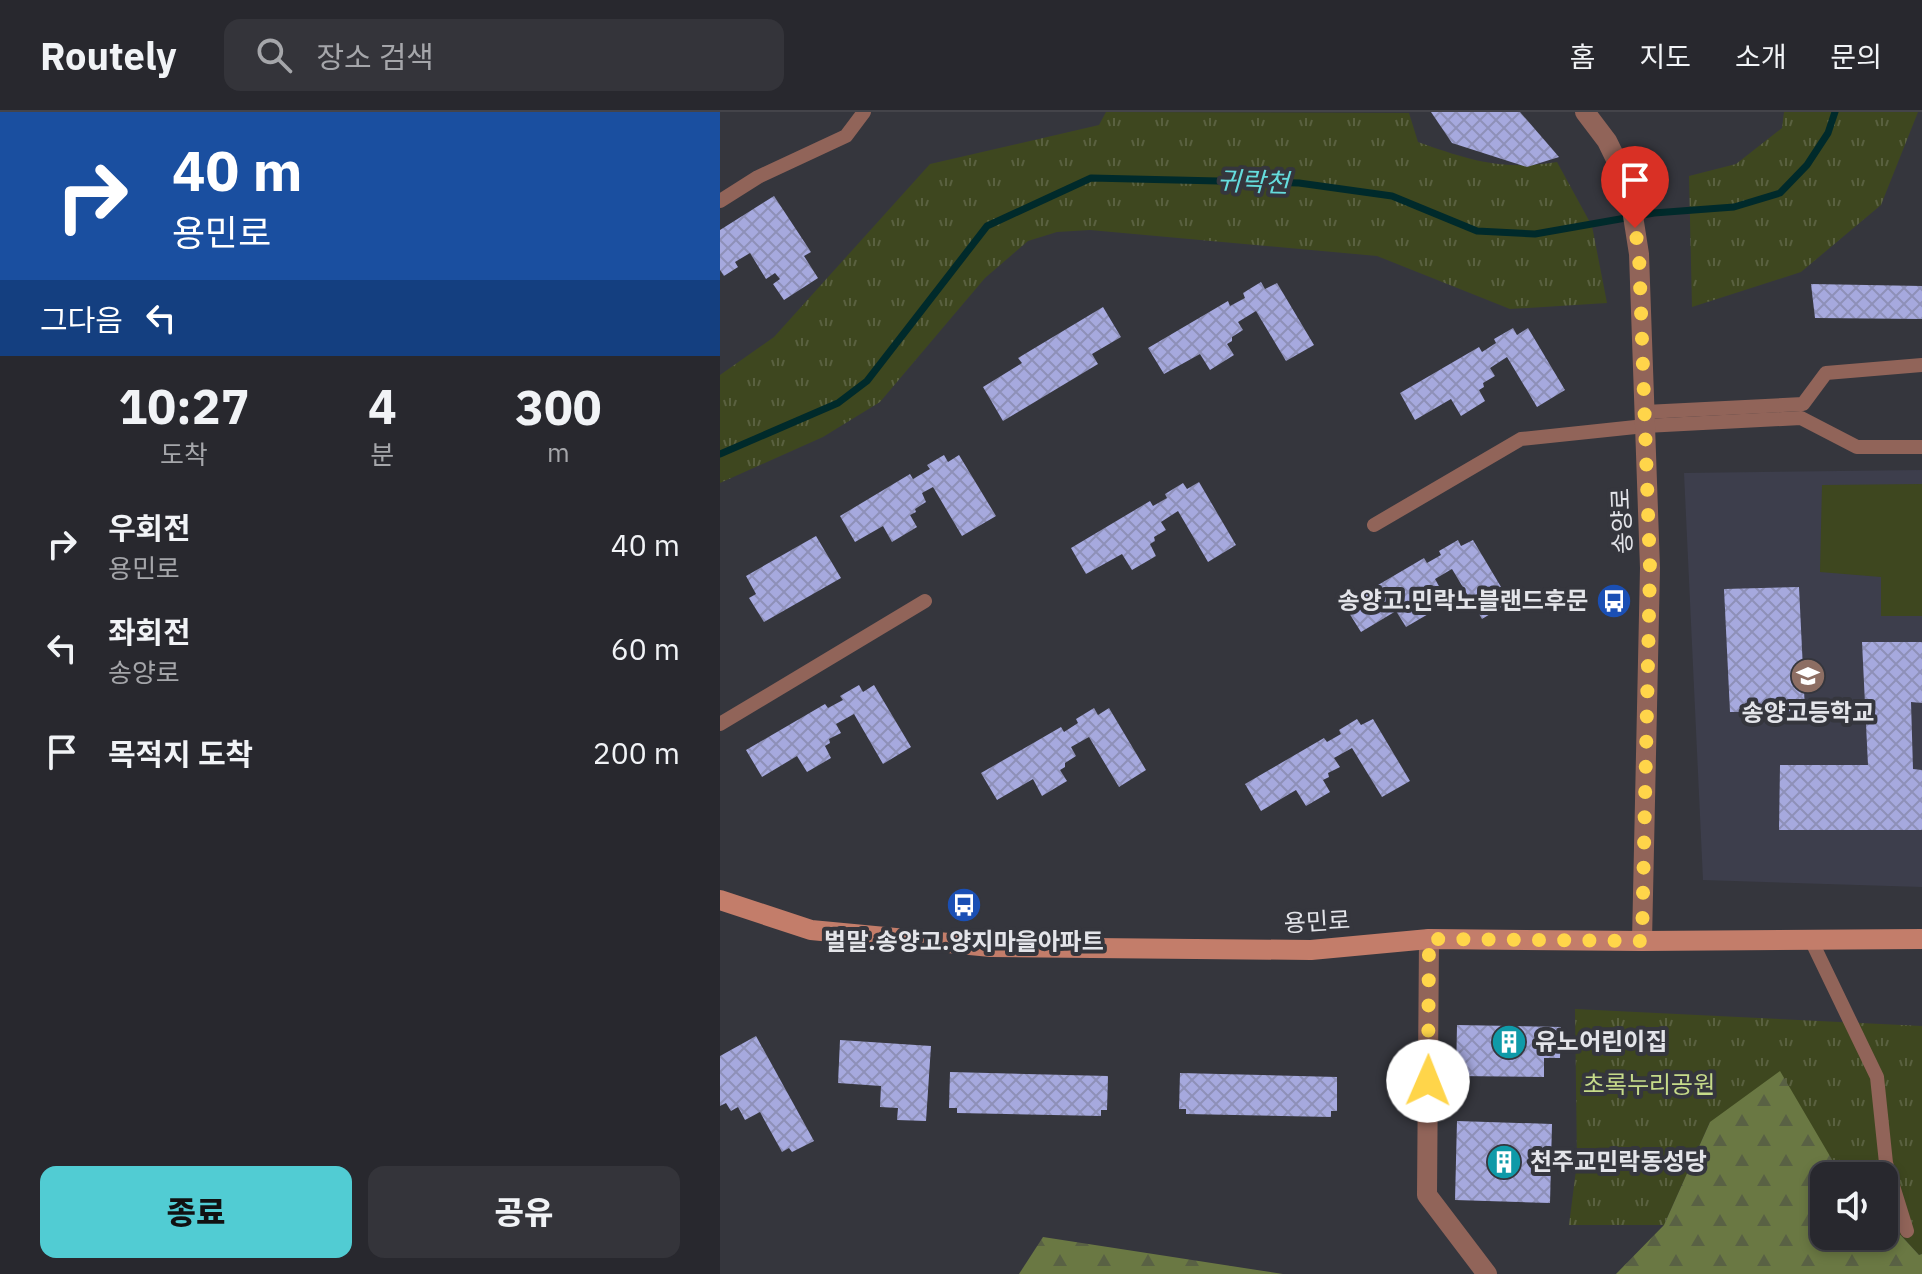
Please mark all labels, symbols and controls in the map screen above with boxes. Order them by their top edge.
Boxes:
search box [224,19,784,91]
text: Routely [40,31,176,80]
icon: search [252,33,296,77]
text: 장소 검색 [316,37,434,76]
text: 홈 [1570,38,1595,75]
text: 지도 [1639,38,1691,75]
text: 소개 [1735,38,1786,75]
text: 문의 [1830,38,1882,75]
text: 40 m [172,134,302,206]
icon: right [40,144,144,248]
pin [1601,146,1669,228]
icon: arrive [1613,158,1657,202]
water label: 귀락천 [1217,163,1293,199]
text: 용민로 [172,209,271,256]
icon: left [139,296,183,340]
text: 그다음 [40,300,123,339]
text: 10:27 [118,375,249,437]
text: 4 [368,375,397,437]
text: 300 [515,376,602,438]
text: m [547,435,570,469]
text: 도착 [160,437,208,471]
text: 분 [370,437,394,471]
street label: 송양로 [1604,487,1638,555]
text: 우회전 [108,508,191,547]
icon: right [40,522,84,566]
text: 40 m [611,525,680,564]
text: 용민로 [108,551,180,585]
bus stop icon: 송양고.민락노블랜드후문 [1595,582,1633,620]
place label: 송양고.민락노블랜드후문 [1338,584,1588,616]
text: 좌회전 [108,612,191,651]
icon: left [40,626,84,670]
text: 60 m [611,629,680,668]
text: 송양로 [108,655,180,689]
school or university icon: 송양고등학교 [1789,657,1827,695]
place label: 송양고등학교 [1742,696,1874,728]
icon: arrive [40,730,84,774]
text: 200 m [593,733,680,772]
text: 목적지 도착 [108,734,253,773]
bus stop icon: 벌말.송양고.양지마을아파트 [945,886,983,924]
street label: 용민로 [1283,903,1351,939]
place label: 벌말.송양고.양지마을아파트 [824,925,1104,957]
building icon: 유노어린이집 [1490,1023,1528,1061]
place label: 유노어린이집 [1535,1025,1667,1057]
position arrow [1386,1039,1470,1123]
park label: 초록누리공원 [1583,1068,1715,1100]
building icon: 천주교민락동성당 [1485,1143,1523,1181]
place label: 천주교민락동성당 [1530,1145,1707,1177]
map controls [1810,1162,1898,1250]
button: sound [1810,1162,1898,1250]
button: 종료 [40,1166,352,1258]
button: 공유 [368,1166,680,1258]

